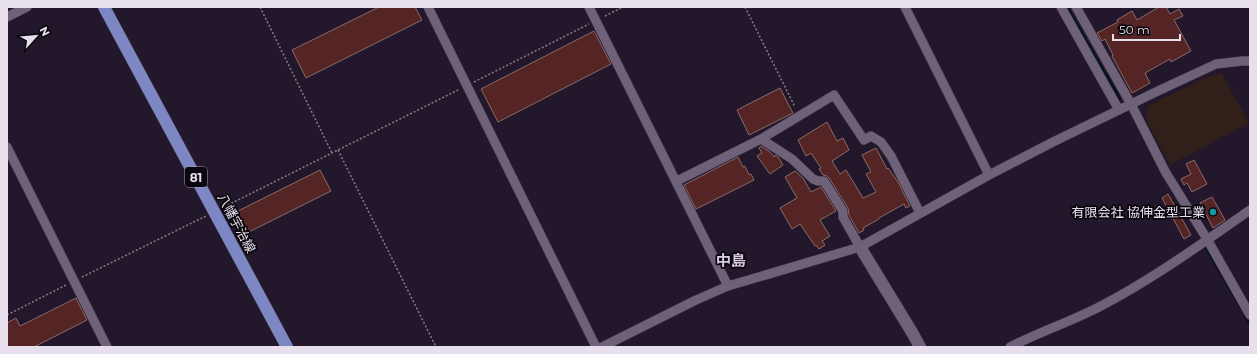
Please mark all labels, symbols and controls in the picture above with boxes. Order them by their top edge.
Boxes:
north arrow [16,16,56,56]
scale bar [1113,16,1180,42]
text: 50 m [1119,22,1150,37]
text: N [37,24,53,39]
road number: 81 [185,167,207,187]
street label: 八幡宇治線 [215,191,259,255]
place label: 有限会社 協伸金型工業 [1072,204,1205,220]
marker: 有限会社 協伸金型工業 [1208,207,1218,217]
district label: 中島 [716,251,746,270]

